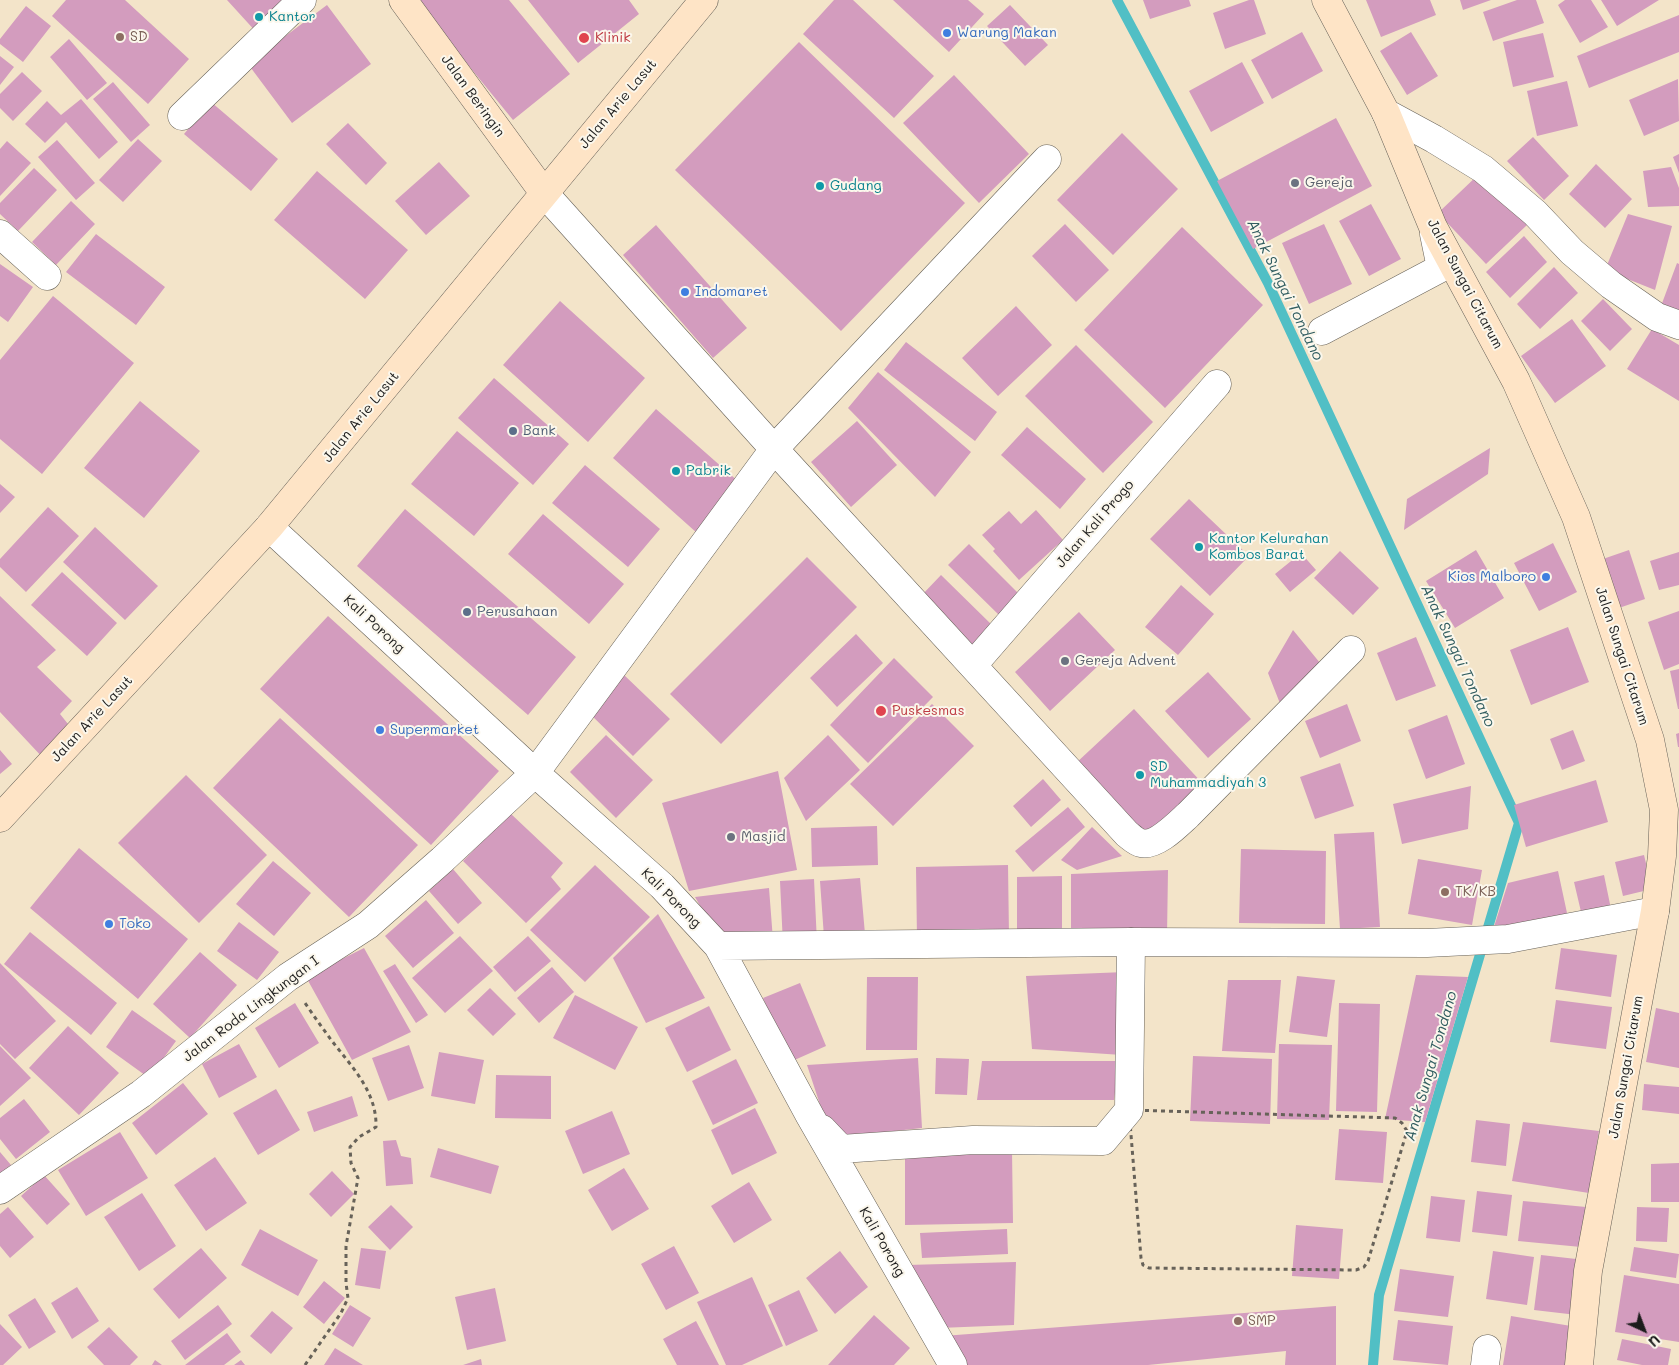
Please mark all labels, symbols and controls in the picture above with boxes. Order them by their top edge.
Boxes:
place label: Kantor [269,9,315,25]
marker: Kantor [253,11,265,23]
place label: Warung Makan [957,25,1057,41]
marker: Warung Makan [941,27,953,39]
place label: SD [130,29,147,45]
place label: Klinik [595,30,631,46]
marker: SD [114,31,126,43]
marker: Klinik [577,31,591,45]
street label: Jalan Beringin [438,52,508,140]
street label: Jalan Arie Lasut [576,56,660,152]
place label: Gereja [1305,175,1353,191]
marker: Gereja [1289,177,1301,189]
place label: Gudang [830,178,882,194]
marker: Gudang [814,180,826,192]
water label: Anak Sungai Tondano [1243,216,1327,364]
street label: Jalan Sungai Citarum [1424,216,1506,352]
place label: Indomaret [695,284,768,300]
marker: Indomaret [679,286,691,298]
street label: Jalan Arie Lasut [319,368,403,466]
place label: Bank [523,423,556,439]
marker: Bank [507,425,519,437]
place label: Pabrik [686,463,731,479]
marker: Pabrik [670,465,682,477]
street label: Jalan Kali Progo [1052,477,1138,571]
place label: Kantor Kelurahan Kombos Barat [1209,531,1328,564]
marker: Kantor Kelurahan Kombos Barat [1193,541,1205,553]
place label: Kios Malboro [1448,569,1536,585]
marker: Kios Malboro [1540,571,1552,583]
water label: Anak Sungai Tondano [1417,582,1499,730]
street label: Jalan Sungai Citarum [1592,585,1652,727]
street label: Kali Porong [340,591,408,657]
place label: Perusahaan [477,604,558,620]
marker: Perusahaan [461,606,473,618]
place label: Gereja Advent [1075,653,1176,669]
marker: Gereja Advent [1059,655,1071,667]
street label: Jalan Arie Lasut [48,672,136,766]
place label: Puskesmas [892,703,965,719]
marker: Puskesmas [874,704,888,718]
place label: Supermarket [390,722,479,738]
marker: Supermarket [374,724,386,736]
place label: SD Muhammadiyah 3 [1150,759,1266,792]
marker: SD Muhammadiyah 3 [1134,769,1146,781]
place label: Masjid [741,829,786,845]
marker: Masjid [725,831,737,843]
street label: Kali Porong [638,865,704,931]
place label: TK/KB [1455,884,1496,900]
marker: TK/KB [1439,886,1451,898]
place label: Toko [119,916,151,932]
marker: Toko [103,918,115,930]
street label: Jalan Roda Lingkungan I [180,952,322,1066]
water label: Anak Sungai Tondano [1401,989,1461,1143]
street label: Jalan Sungai Citarum [1605,994,1647,1140]
street label: Kali Porong [855,1204,909,1280]
north arrow [1619,1305,1669,1355]
place label: SMP [1248,1313,1276,1329]
marker: SMP [1232,1315,1244,1327]
text: U [1644,1331,1665,1352]

